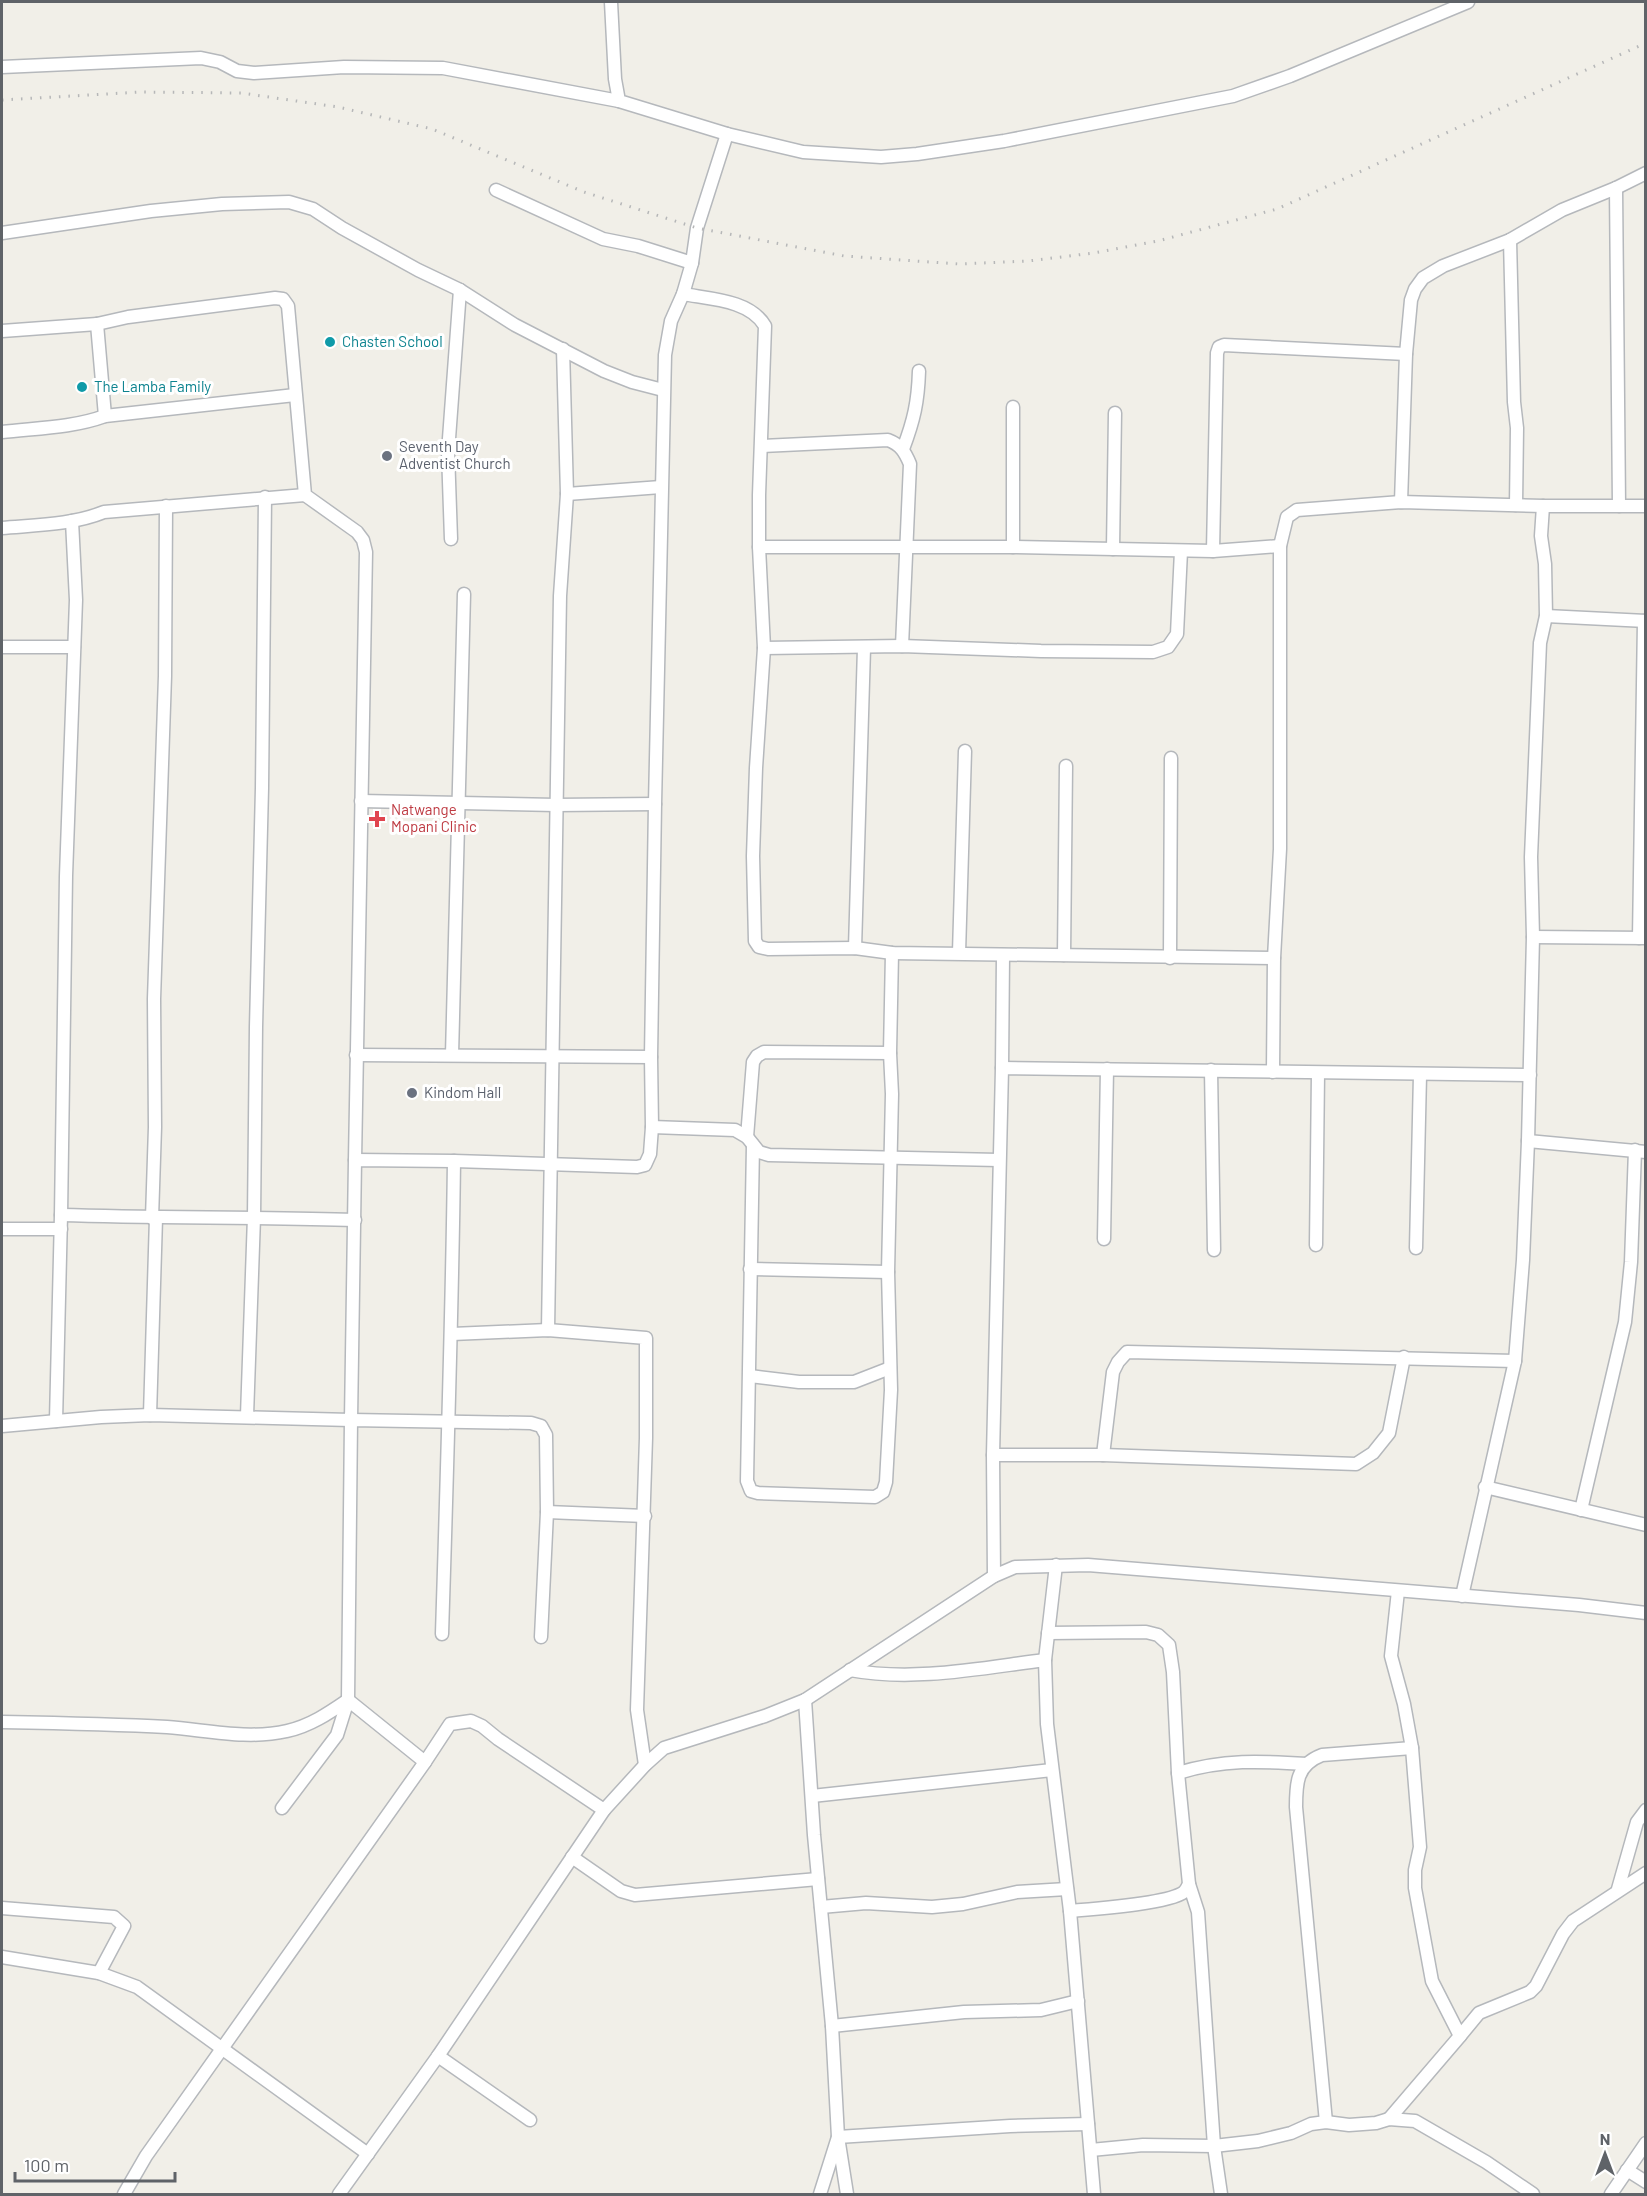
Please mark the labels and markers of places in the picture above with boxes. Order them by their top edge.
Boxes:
place label: Chasten School [342,332,443,350]
marker: Chasten School [323,335,337,349]
place label: The Lamba Family [94,377,211,395]
marker: The Lamba Family [75,380,89,394]
place label: Seventh Day Adventist Church [399,437,511,472]
marker: Seventh Day Adventist Church [380,449,394,463]
place label: Natwange Mopani Clinic [391,800,477,835]
marker: Natwange Mopani Clinic [368,810,386,828]
place label: Kindom Hall [424,1083,501,1101]
marker: Kindom Hall [405,1086,419,1100]

